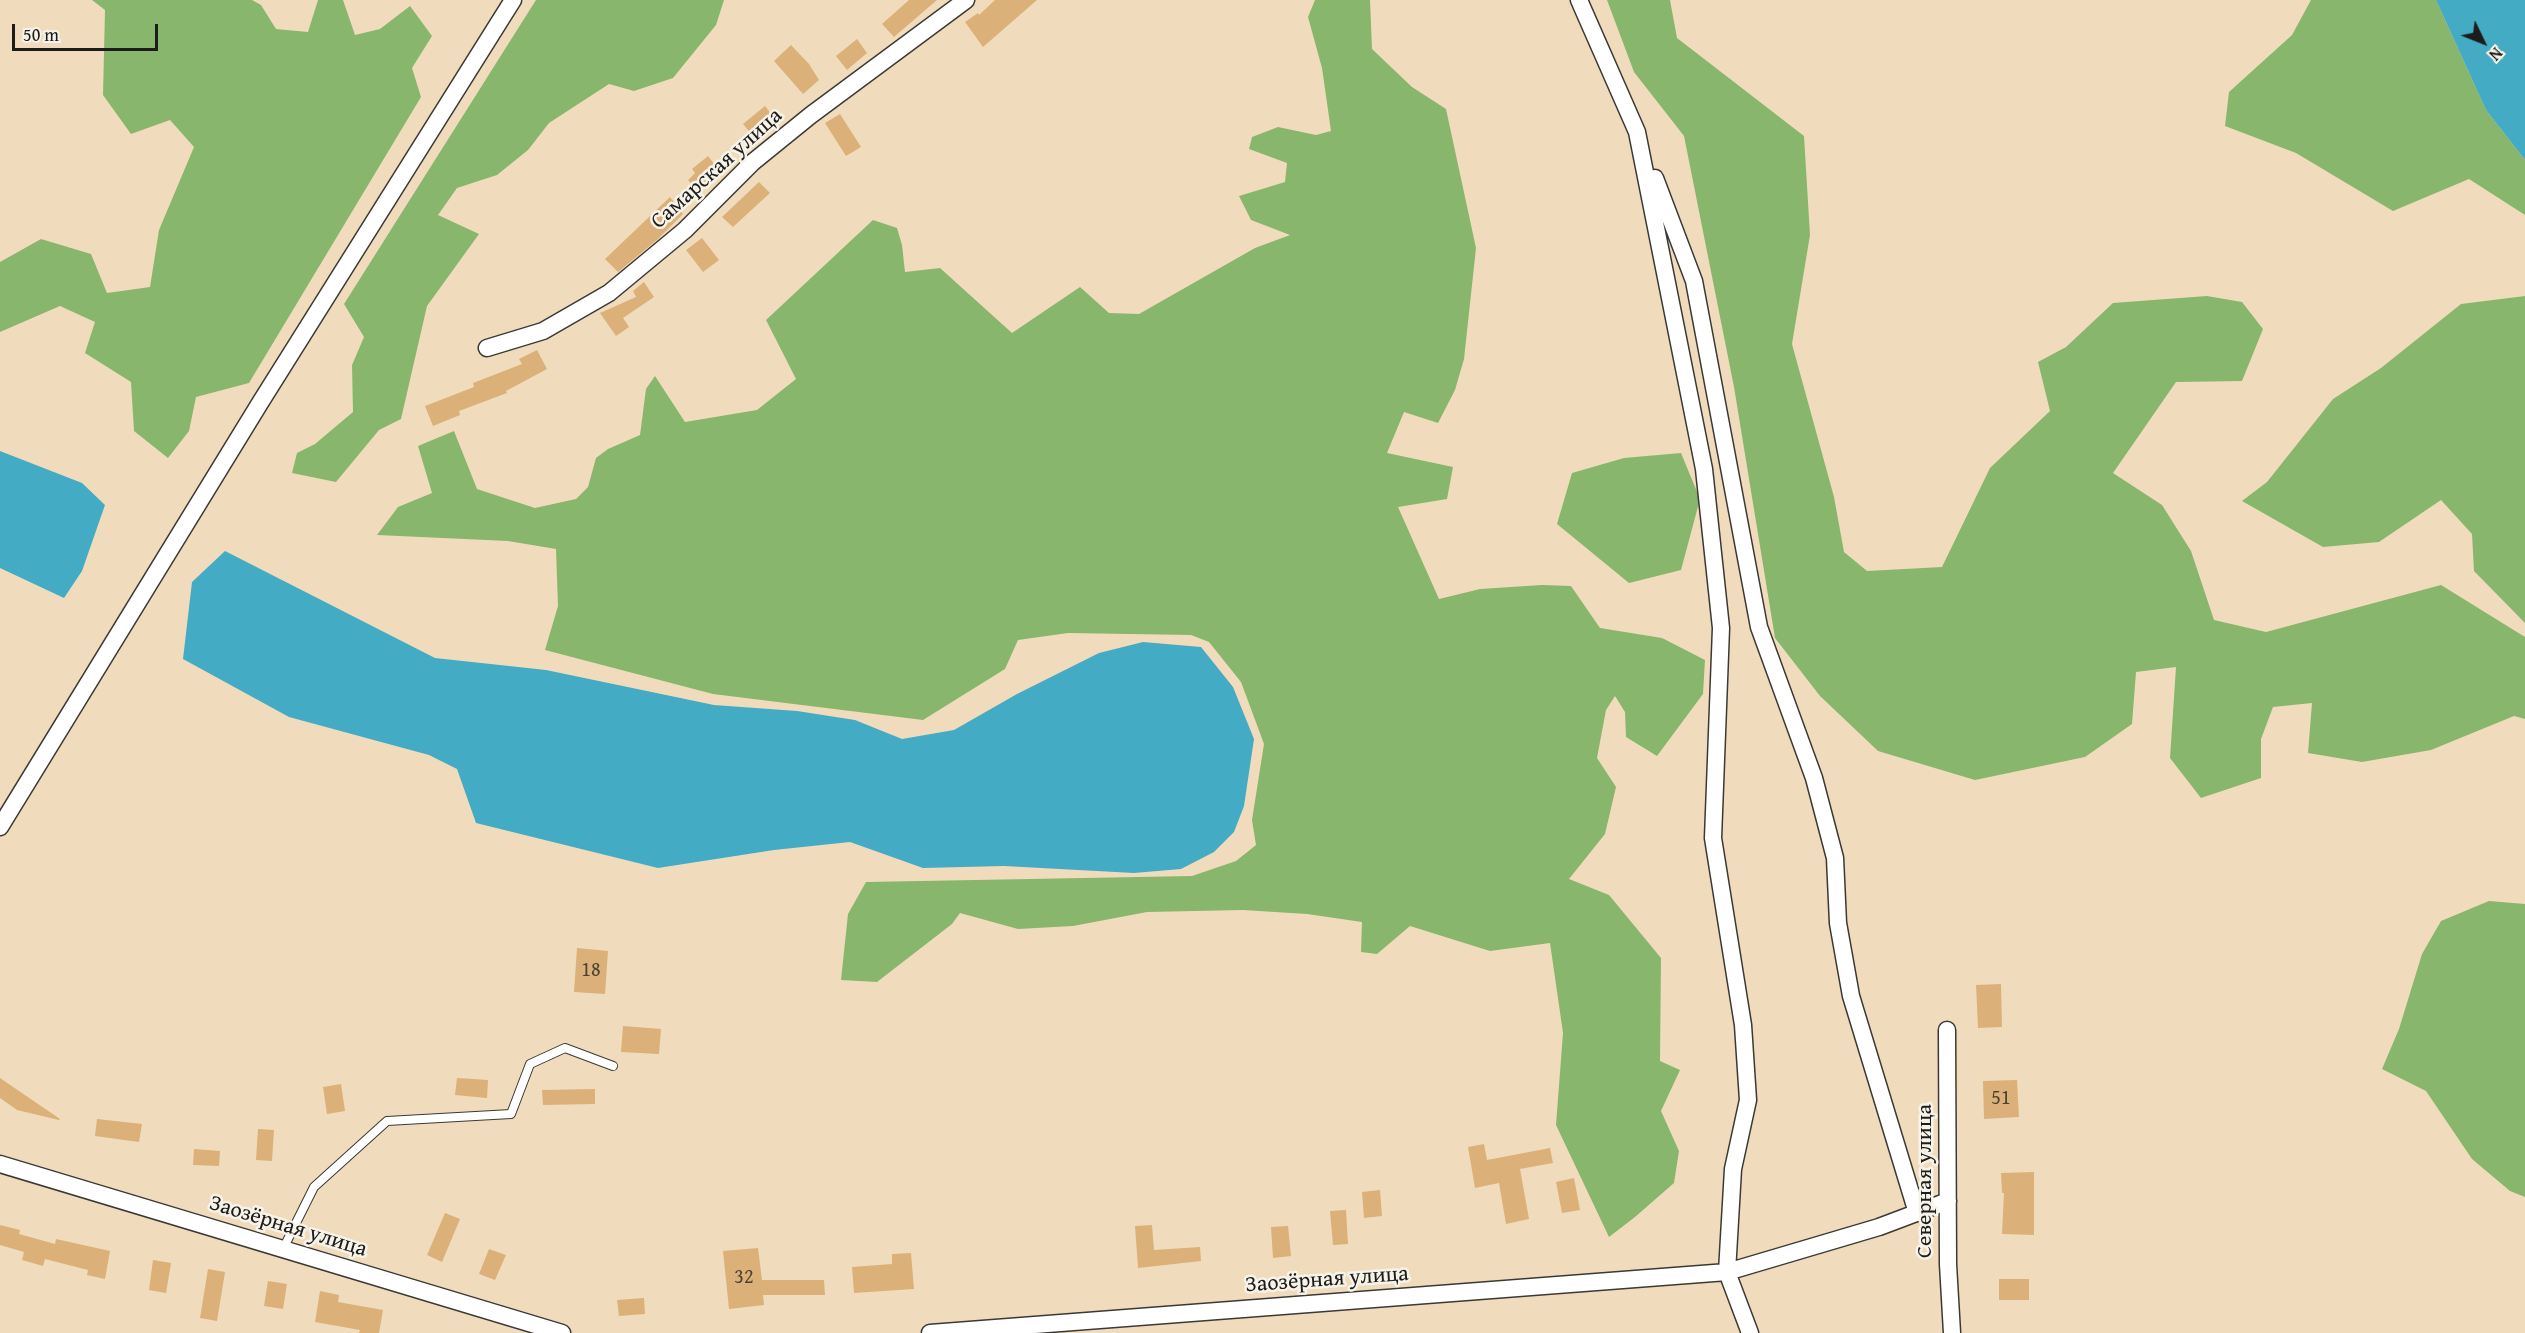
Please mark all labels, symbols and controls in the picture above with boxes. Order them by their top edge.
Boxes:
scale bar [15,12,160,50]
north arrow [2453,12,2513,72]
text: 50 m [23,21,59,48]
text: N [2484,42,2509,66]
street label: Самарская улица [646,103,788,235]
house number: 18 [581,959,601,983]
house number: 51 [1991,1087,2011,1111]
street label: Северная улица [1912,1104,1938,1258]
street label: Заозёрная улица [206,1190,370,1264]
street label: Заозёрная улица [1245,1261,1409,1299]
house number: 32 [734,1266,754,1290]

